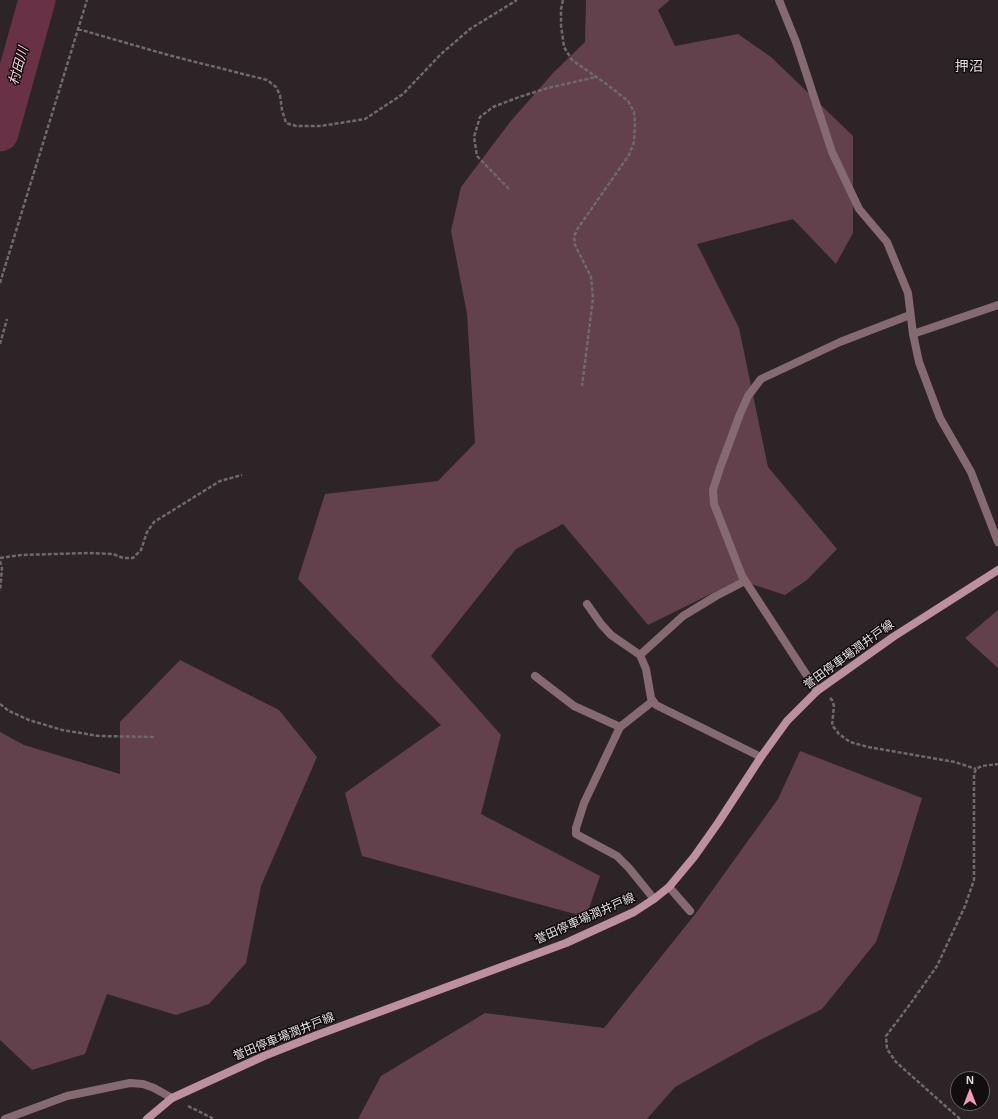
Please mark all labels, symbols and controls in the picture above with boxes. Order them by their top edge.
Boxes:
water label: 村田川 [6,45,32,87]
district label: 押沼 [955,59,983,75]
street label: 誉田停車場潤井戸線 [801,617,897,693]
street label: 誉田停車場潤井戸線 [533,890,637,948]
street label: 誉田停車場潤井戸線 [231,1010,337,1064]
north arrow [950,1071,990,1111]
text: N [966,1074,974,1086]

